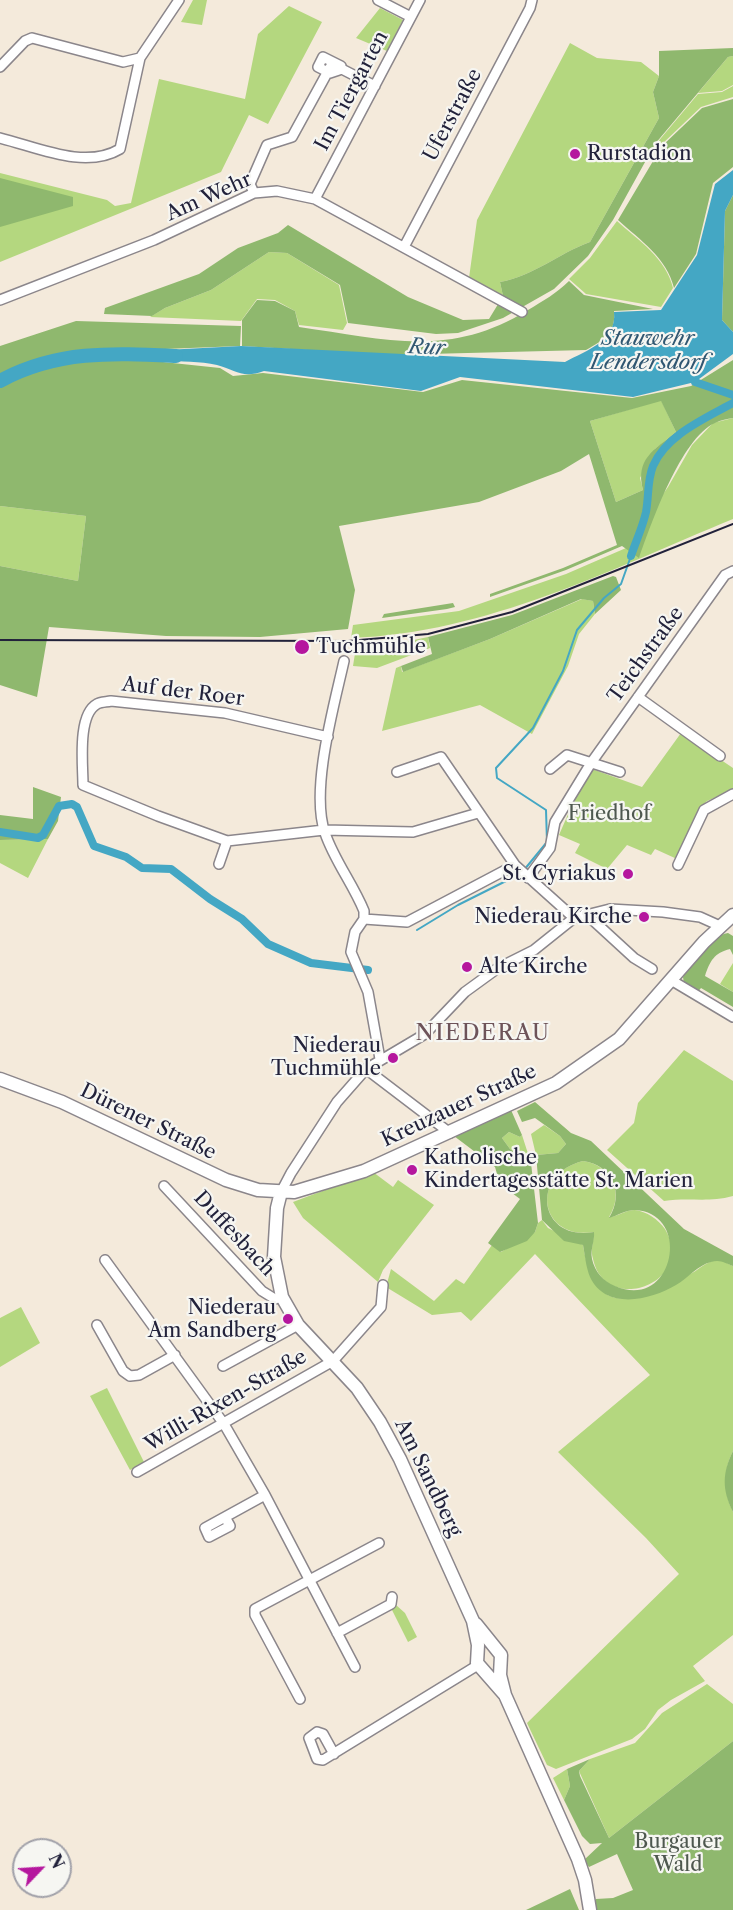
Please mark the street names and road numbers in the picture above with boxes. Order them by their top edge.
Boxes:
street label: Im Tiergarten [310,27,394,155]
street label: Uferstraße [419,65,487,165]
street label: Am Wehr [163,168,255,226]
street label: Teichstraße [603,602,689,708]
street label: Auf der Roer [121,673,245,711]
street label: Kreuzauer Straße [378,1060,540,1152]
street label: Dürener Straße [76,1079,220,1165]
street label: Duffesbach [189,1186,279,1282]
street label: Willi-Rixen-Straße [141,1345,311,1457]
street label: Am Sandberg [389,1415,467,1541]

